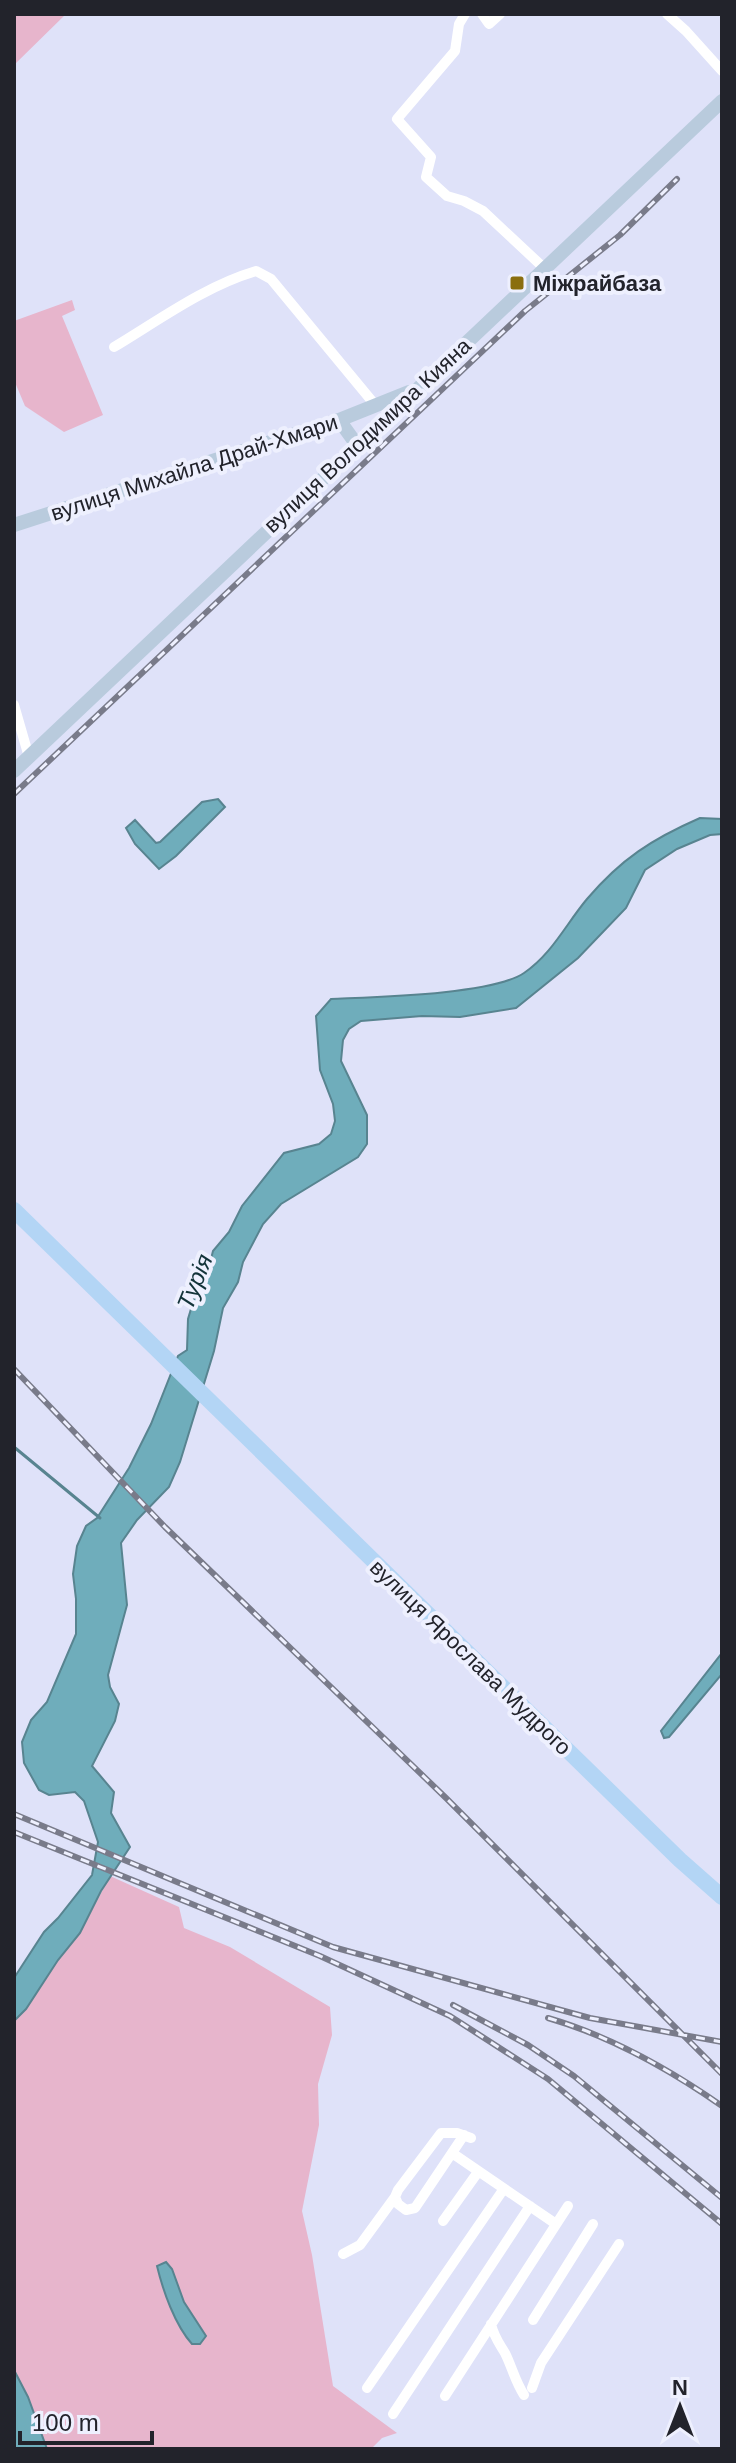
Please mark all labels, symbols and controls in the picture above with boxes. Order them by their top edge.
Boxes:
place label: Міжрайбаза [533,271,662,296]
marker: Міжрайбаза [508,274,526,292]
street label: вулиця Володимира Кияна [259,333,476,538]
street label: вулиця Михайла Драй-Хмари [48,409,341,526]
water label: Турія [171,1250,218,1313]
street label: вулиця Ярослава Мудрого [365,1555,576,1760]
north arrow [640,2367,720,2447]
text: N [672,2375,688,2400]
scale bar [20,2395,152,2445]
text: 100 m [32,2409,99,2436]

